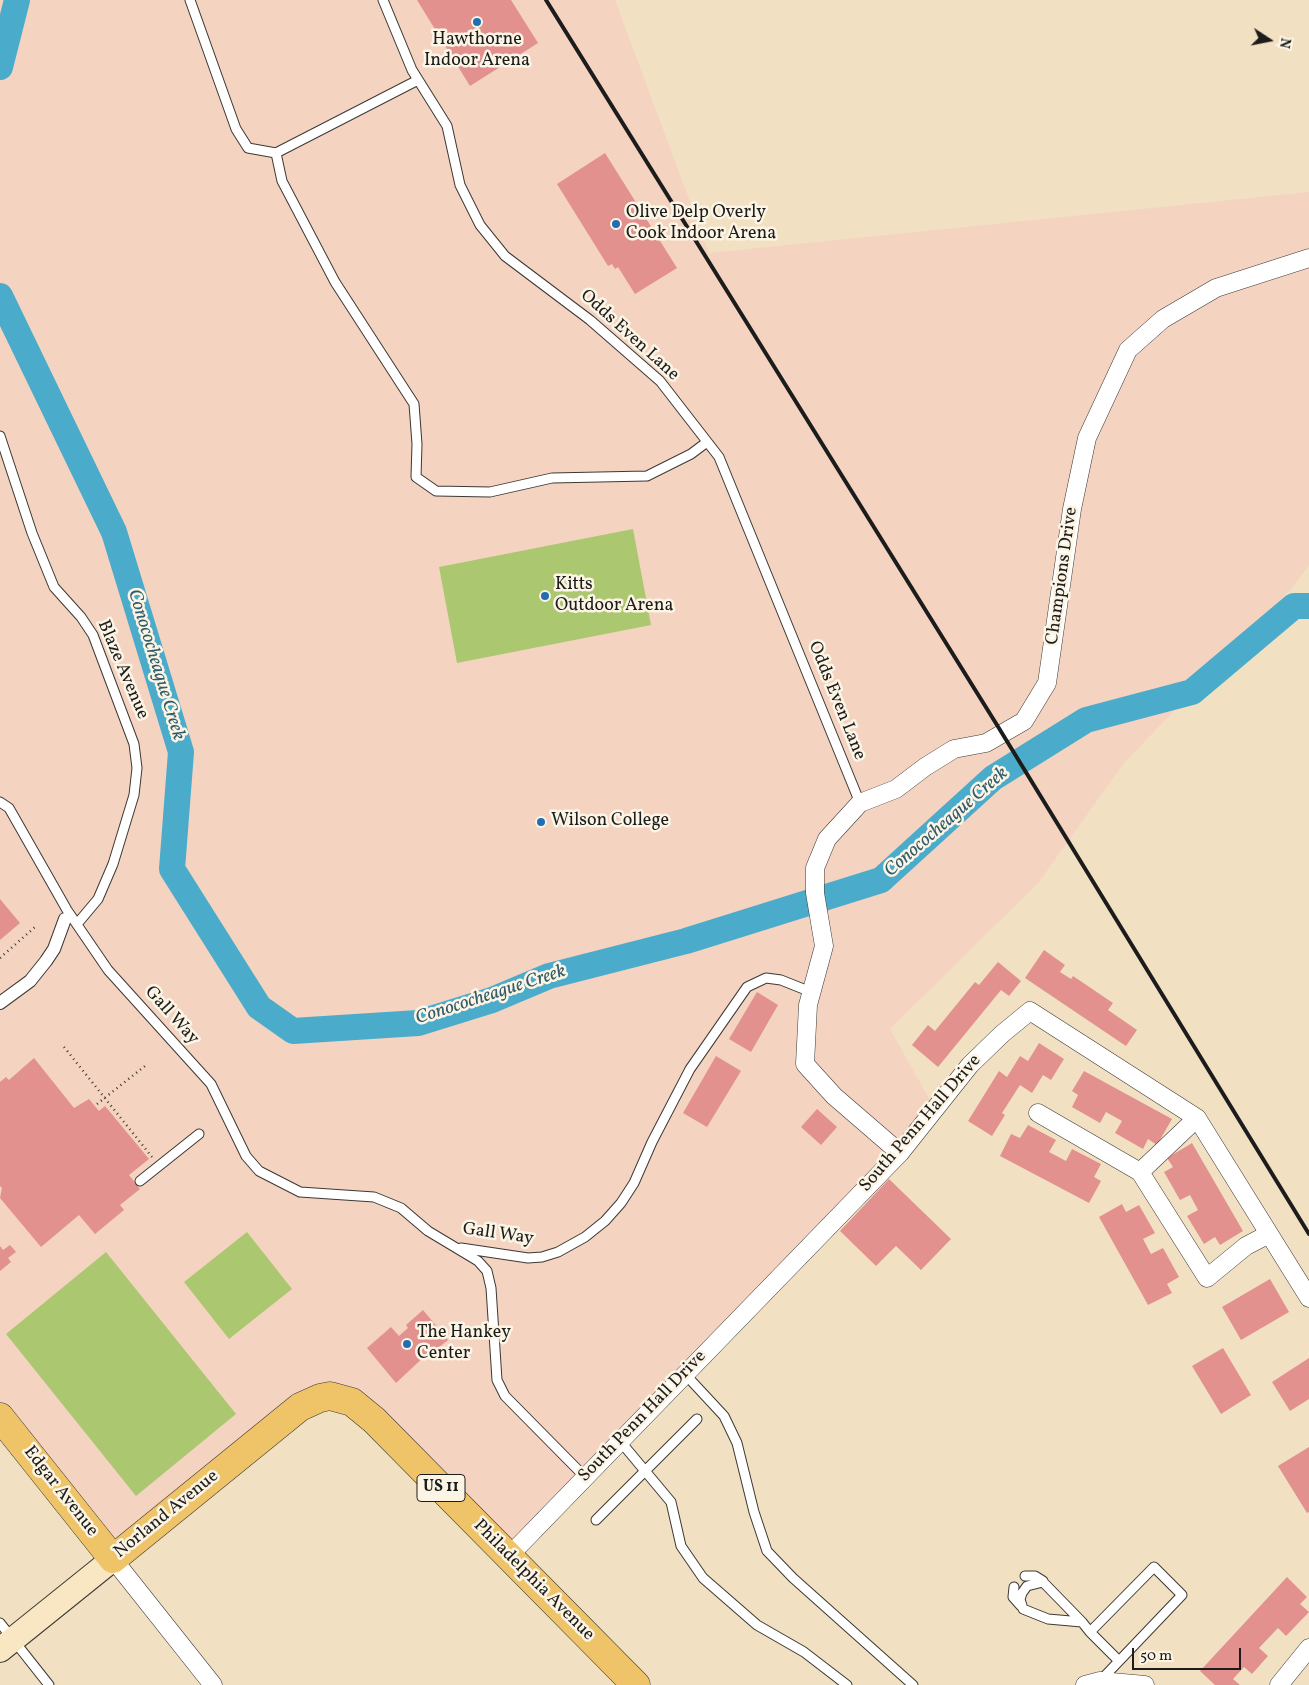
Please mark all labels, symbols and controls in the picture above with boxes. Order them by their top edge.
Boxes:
north arrow [1244,15,1294,65]
marker: Hawthorne Indoor Arena [471,16,483,28]
place label: Hawthorne Indoor Arena [424,30,530,72]
text: N [1274,36,1295,50]
place label: Olive Delp Overly Cook Indoor Arena [626,203,776,245]
marker: Olive Delp Overly Cook Indoor Arena [610,218,622,230]
street label: Odds Even Lane [575,286,683,386]
street label: Champions Drive [1043,506,1083,646]
place label: Kitts Outdoor Arena [555,575,673,618]
water label: Conococheague Creek [121,587,189,743]
marker: Kitts Outdoor Arena [539,590,551,602]
street label: Blaze Avenue [91,617,153,723]
street label: Odds Even Lane [802,638,870,764]
water label: Conococheague Creek [880,763,1014,883]
place label: Wilson College [551,811,669,833]
marker: Wilson College [535,816,547,828]
water label: Conococheague Creek [413,961,569,1031]
street label: Gall Way [139,982,203,1050]
street label: South Penn Hall Drive [855,1051,987,1197]
street label: Gall Way [461,1219,535,1251]
place label: The Hankey Center [417,1323,511,1366]
marker: The Hankey Center [401,1338,413,1350]
street label: South Penn Hall Drive [574,1347,712,1487]
street label: Edgar Avenue [18,1442,102,1542]
street label: Norland Avenue [110,1466,224,1564]
road number: US 11 [417,1475,465,1502]
street label: Philadelphia Avenue [468,1516,598,1646]
scale bar [1134,1638,1243,1670]
text: 50 m [1140,1646,1172,1667]

